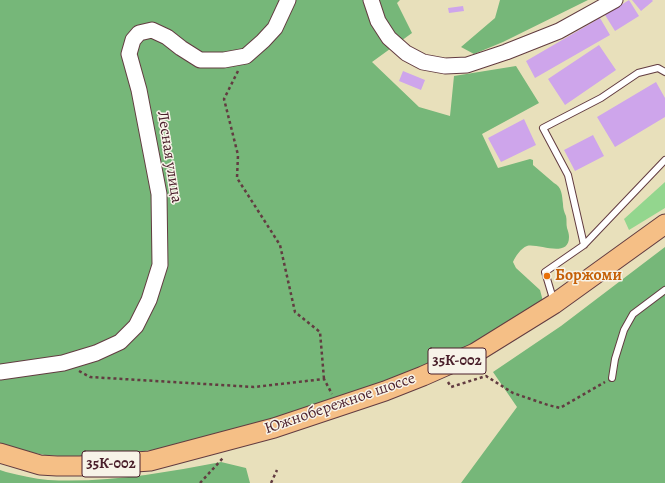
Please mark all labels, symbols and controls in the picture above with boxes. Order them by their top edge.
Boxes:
street label: Лесная улица [152,110,186,204]
place label: Боржоми [555,266,622,286]
marker: Боржоми [542,271,552,281]
road number: 35К-002 [428,348,486,374]
street label: Южнобережное шоссе [262,369,418,439]
road number: 35К-002 [82,451,140,477]

